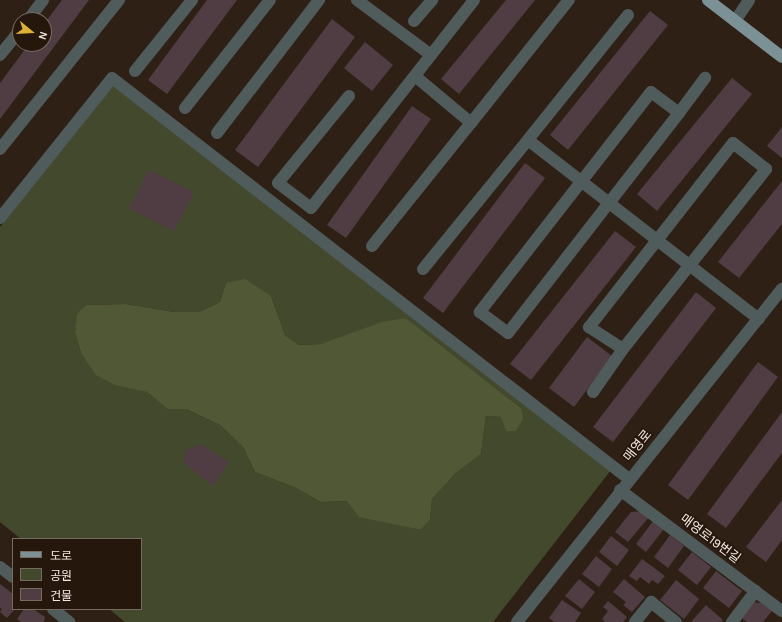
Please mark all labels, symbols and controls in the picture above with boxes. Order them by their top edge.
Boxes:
north arrow [12,12,52,52]
text: N [36,30,50,41]
street label: 매영로 [621,427,655,465]
street label: 매영로19번길 [677,511,743,567]
legend [12,538,142,610]
text: 도로 [50,549,72,563]
text: 공원 [50,569,72,583]
text: 건물 [50,589,72,603]

